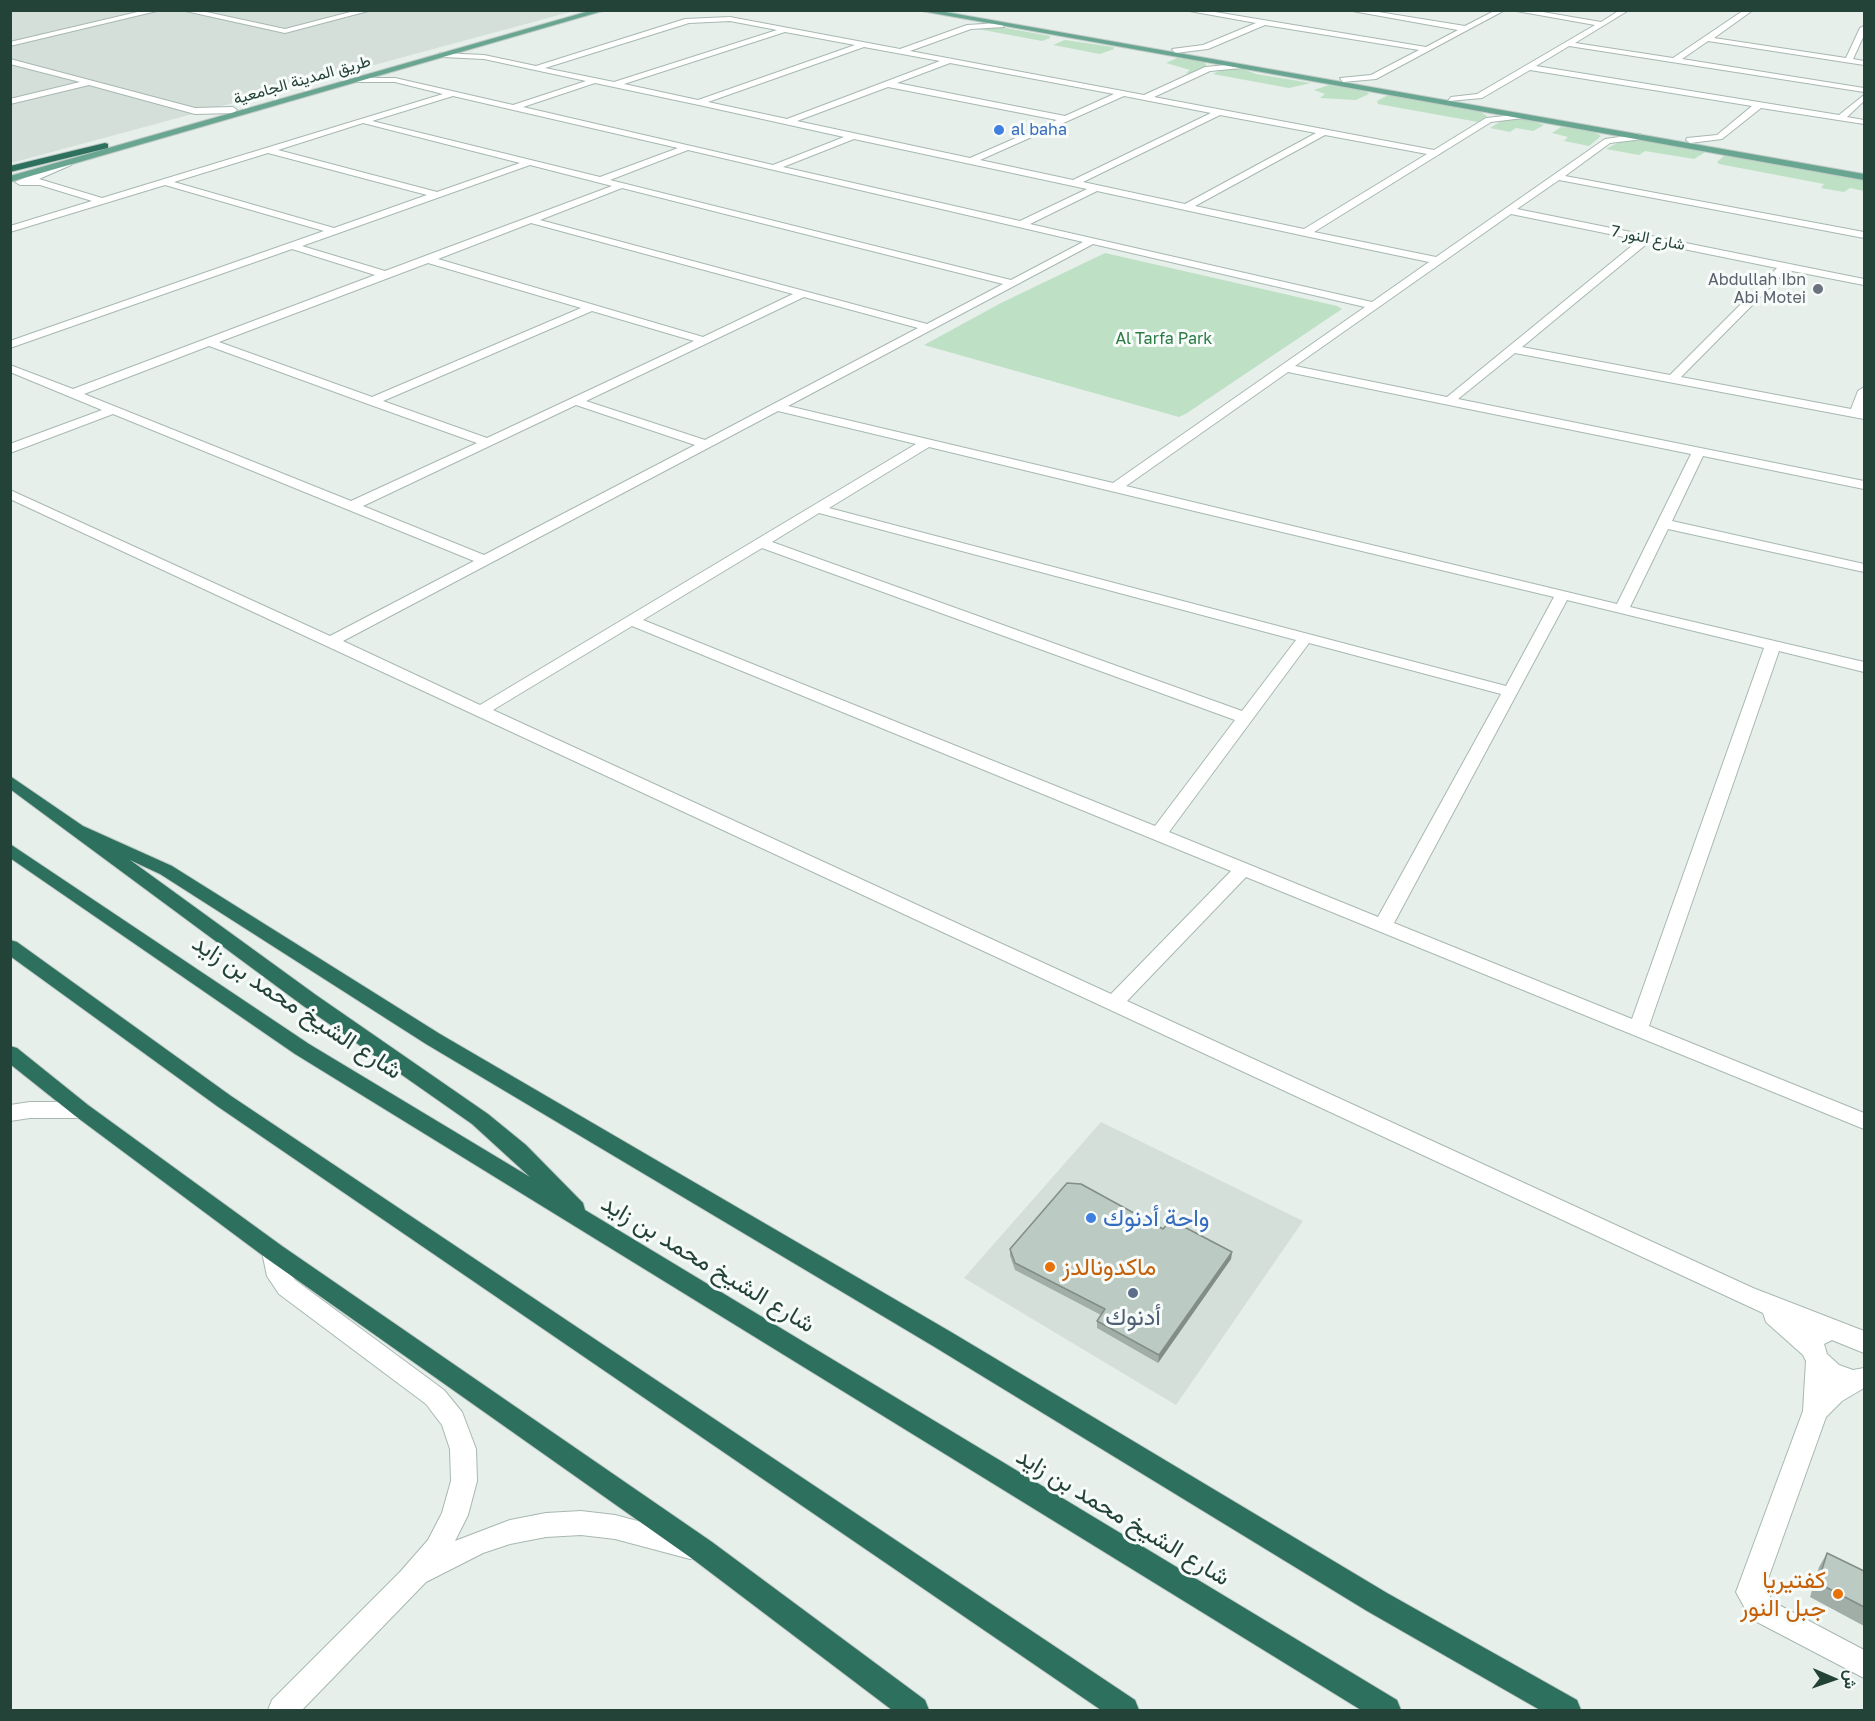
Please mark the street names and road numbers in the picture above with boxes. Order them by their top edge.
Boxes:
street label: طريق المدينة الجامعية [231,51,373,109]
street label: شارع النور 7 [1609,221,1687,255]
street label: شارع الشيخ محمد بن زايد [187,928,407,1086]
street label: شارع الشيخ محمد بن زايد [596,1189,820,1339]
street label: شارع الشيخ محمد بن زايد [1011,1442,1235,1592]

